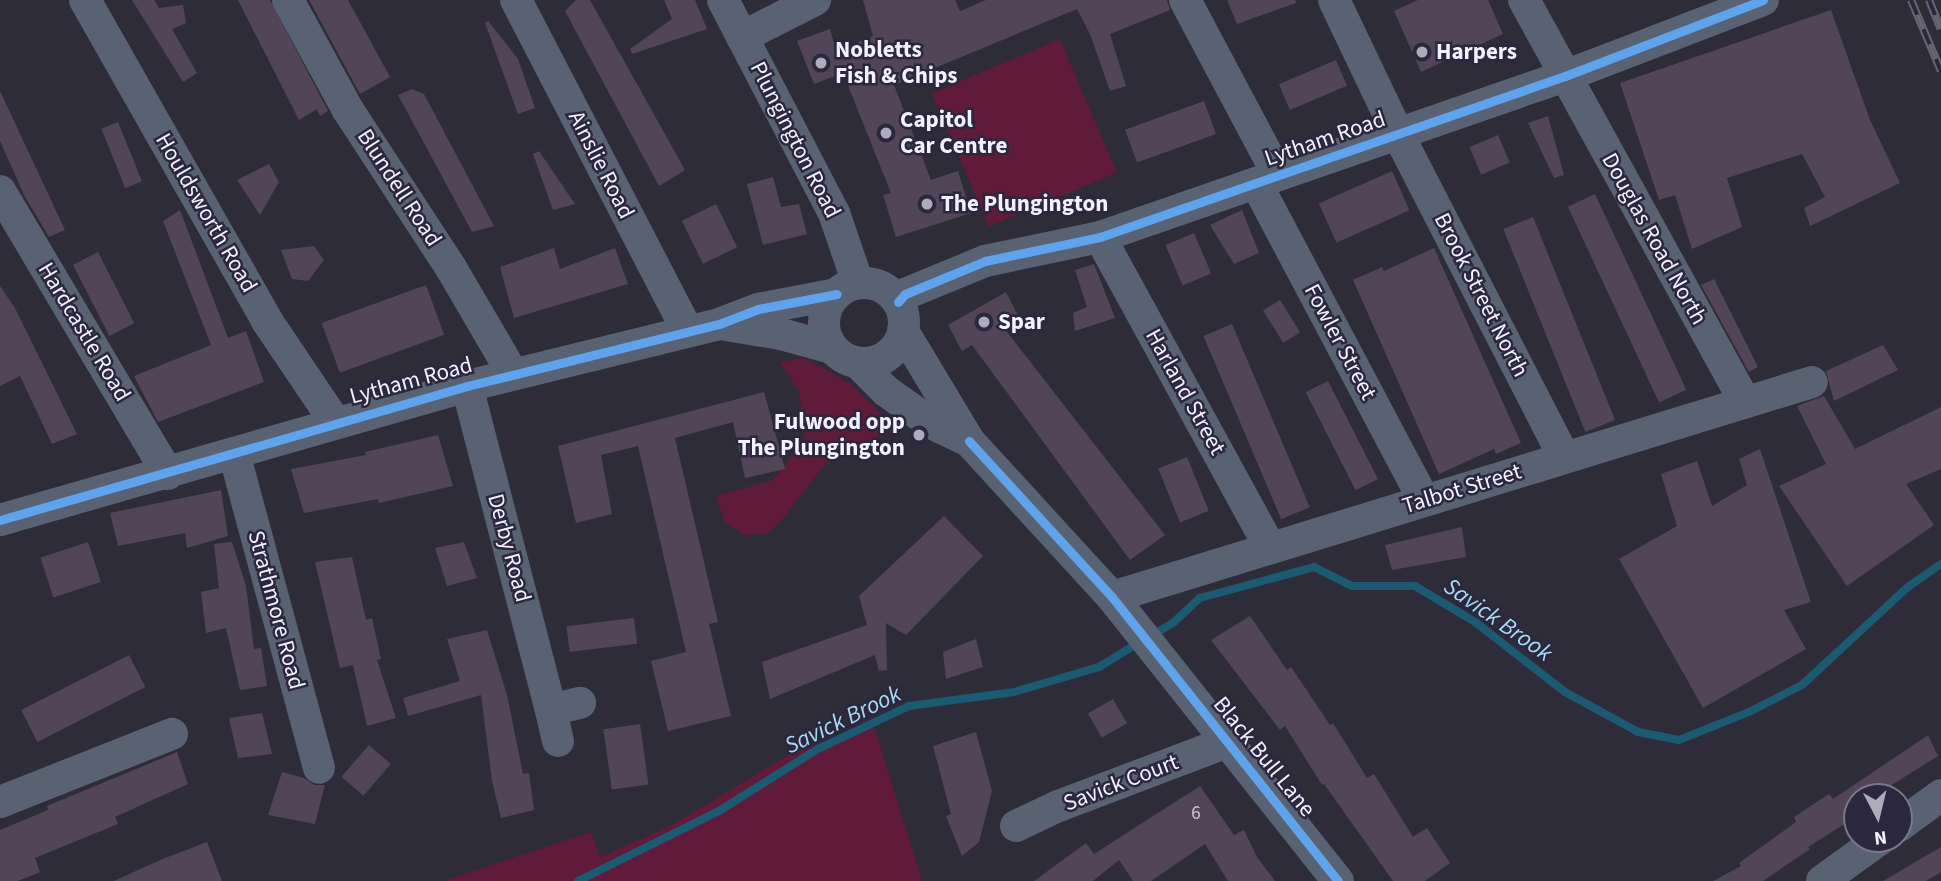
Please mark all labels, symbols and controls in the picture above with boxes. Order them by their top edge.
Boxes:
place label: Nobletts Fish & Chips [835,36,957,90]
place label: Harpers [1436,38,1517,66]
marker: Harpers [1414,44,1430,60]
marker: Nobletts Fish & Chips [813,55,829,71]
street label: Plungington Road [744,57,846,223]
street label: Lytham Road [1261,105,1389,173]
street label: Ainslie Road [562,106,640,224]
place label: Capitol Car Centre [900,106,1007,160]
street label: Blundell Road [351,124,447,252]
marker: Capitol Car Centre [878,125,894,141]
street label: Houldsworth Road [149,128,263,298]
street label: Douglas Road North [1595,148,1713,330]
place label: The Plungington [941,190,1108,218]
marker: The Plungington [919,196,935,212]
street label: Brook Street North [1428,209,1534,381]
street label: Hardcastle Road [32,258,136,406]
street label: Fowler Street [1298,279,1382,405]
place label: Spar [998,308,1045,336]
marker: Spar [976,314,992,330]
street label: Harland Street [1139,324,1231,460]
street label: Lytham Road [347,351,475,411]
place label: Fulwood opp The Plungington [738,408,905,462]
marker: Fulwood opp The Plungington [911,427,927,443]
street label: Talbot Street [1399,458,1525,520]
street label: Derby Road [481,491,537,605]
street label: Strathmore Road [242,528,310,692]
water label: Savick Brook [1438,572,1558,668]
water label: Savick Brook [780,679,906,761]
street label: Black Bull Lane [1207,691,1321,823]
street label: Savick Court [1060,749,1182,817]
north arrow [1843,783,1913,853]
house number: 6 [1191,803,1201,825]
text: N [1872,823,1888,852]

